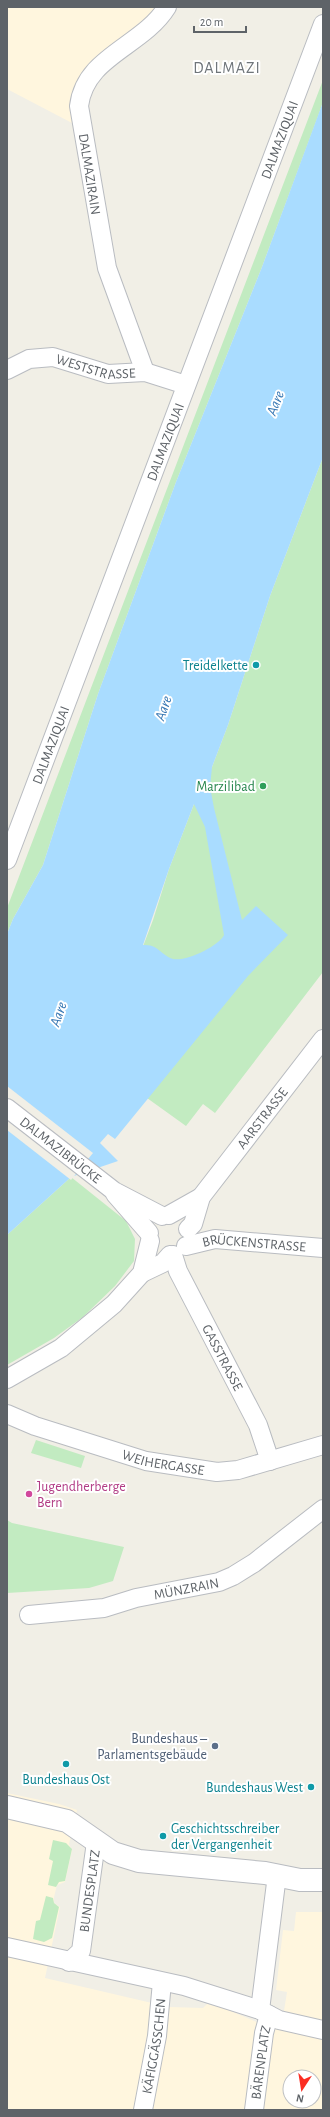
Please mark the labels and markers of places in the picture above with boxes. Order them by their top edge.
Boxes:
place label: Treidelkette [183,659,248,673]
marker: Treidelkette [251,660,261,670]
place label: Marzilibad [196,780,255,794]
marker: Marzilibad [258,781,268,791]
place label: Jugendherberge Bern [37,1480,126,1510]
marker: Jugendherberge Bern [24,1489,34,1499]
place label: Bundeshaus – Parlamentsgebäude [97,1732,207,1762]
marker: Bundeshaus – Parlamentsgebäude [210,1741,220,1751]
marker: Bundeshaus Ost [61,1759,71,1769]
place label: Bundeshaus Ost [22,1773,110,1787]
place label: Bundeshaus West [206,1781,304,1795]
marker: Bundeshaus West [306,1782,316,1792]
place label: Geschichtsschreiber der Vergangenheit [171,1822,280,1852]
marker: Geschichtsschreiber der Vergangenheit [158,1831,168,1841]

